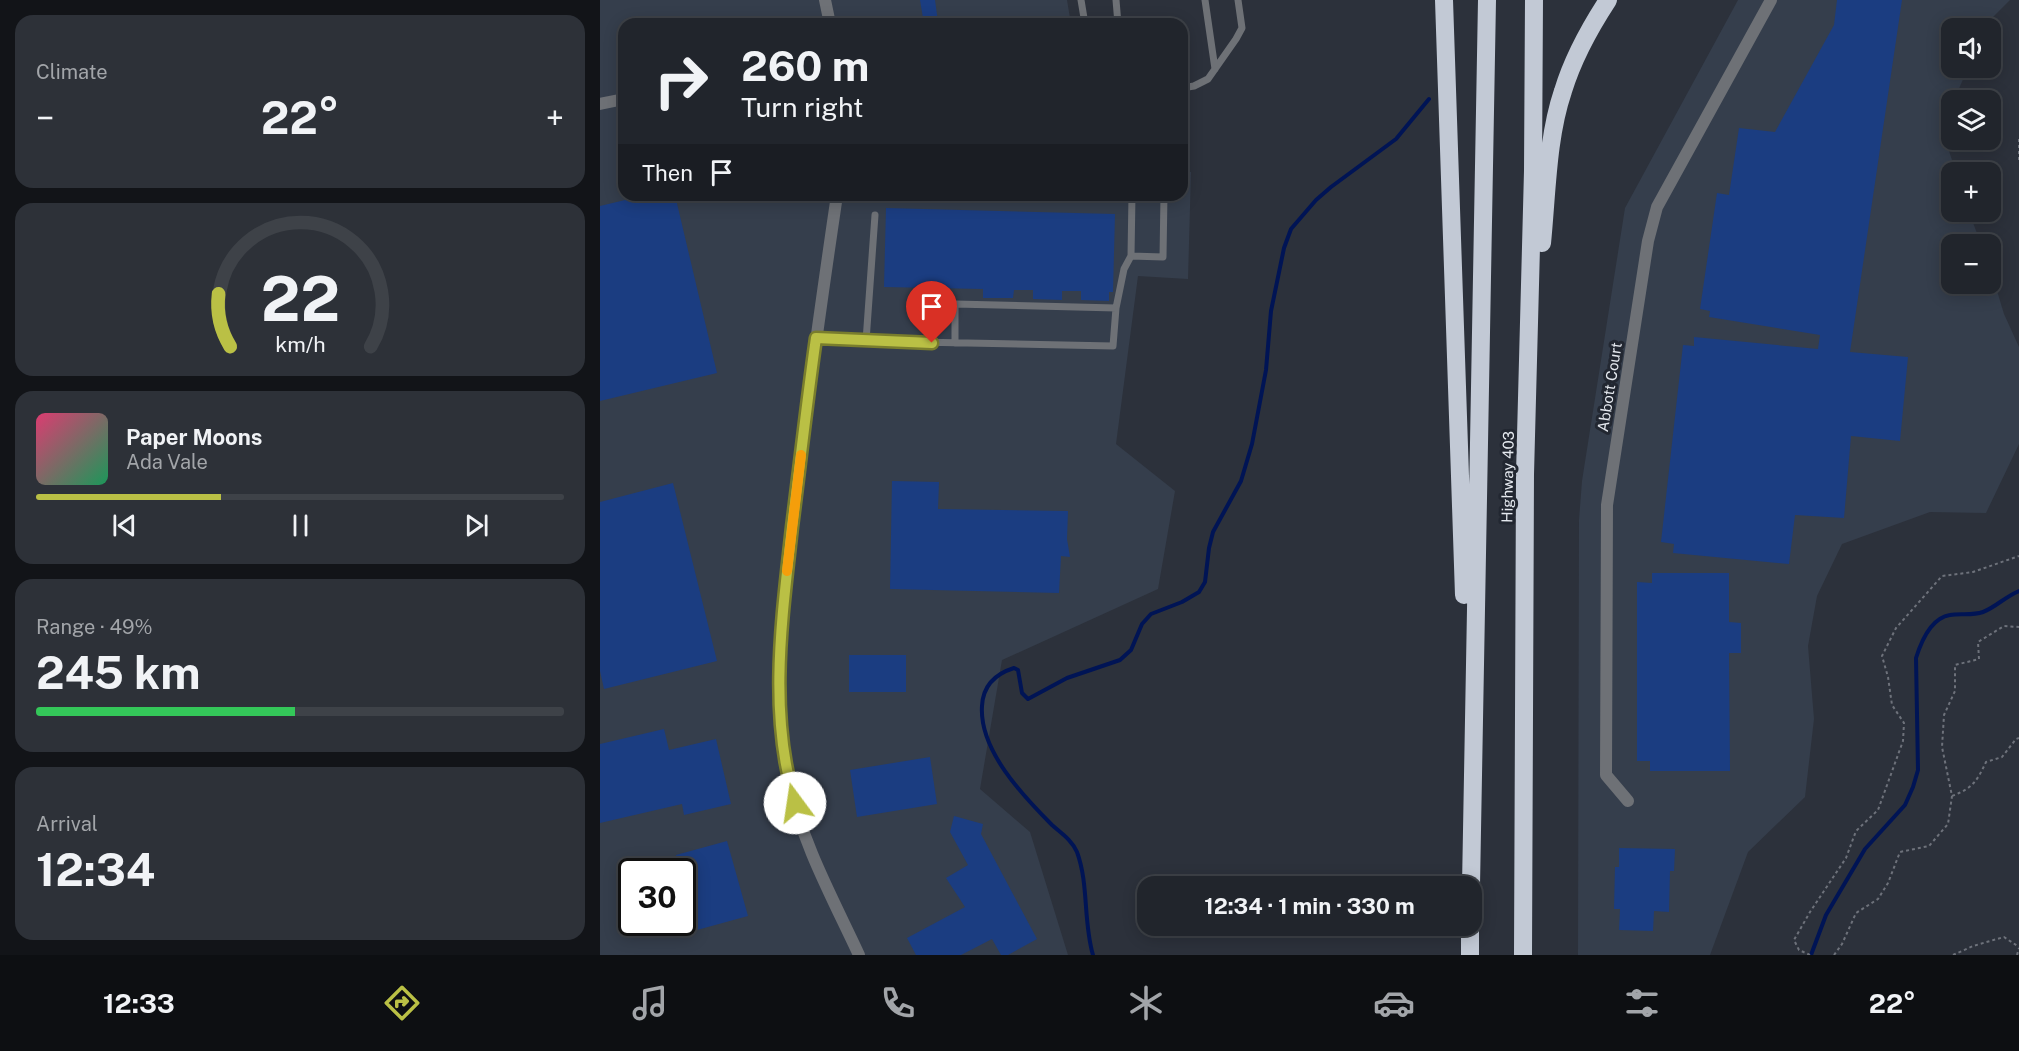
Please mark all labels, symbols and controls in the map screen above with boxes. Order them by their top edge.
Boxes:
map controls [1941,18,2001,294]
button: sound [1941,18,2001,78]
text: 260 m [741,41,869,90]
icon: right [642,42,720,120]
text: Climate [36,60,108,84]
button: layers [1941,90,2001,150]
text: 22° [261,91,339,144]
text: Turn right [741,91,864,123]
text: − [36,99,54,137]
text: + [546,99,564,137]
icon: arrive [705,156,738,189]
text: Then [642,160,693,186]
button: + [1941,162,2001,222]
button: − [1941,234,2001,294]
text: 22 [260,262,340,335]
pin [906,281,957,343]
icon: arrive [915,290,948,323]
text: km/h [275,332,325,357]
street label: Abbott Court [1594,341,1625,433]
text: Paper Moons [126,424,262,450]
street label: Highway 403 [1498,431,1517,523]
text: Ada Vale [126,450,208,474]
icon: previous [108,509,141,542]
icon: pause [284,509,317,542]
icon: next [460,509,493,542]
text: Range · 49% [36,615,153,639]
text: 245 km [36,646,200,699]
position arrow [763,771,827,835]
text: Arrival [36,812,98,836]
text: 12:34 [36,843,155,896]
speed limit sign: 30 [618,858,696,936]
text: 12:34 · 1 min · 330 m [1204,893,1415,919]
icon: directions [381,982,423,1024]
icon: music [629,982,671,1024]
icon: phone [877,982,919,1024]
icon: climate [1125,982,1167,1024]
icon: car [1373,982,1415,1024]
icon: filters [1621,982,1663,1024]
text: 12:33 [103,987,175,1019]
text: 22° [1869,987,1916,1019]

